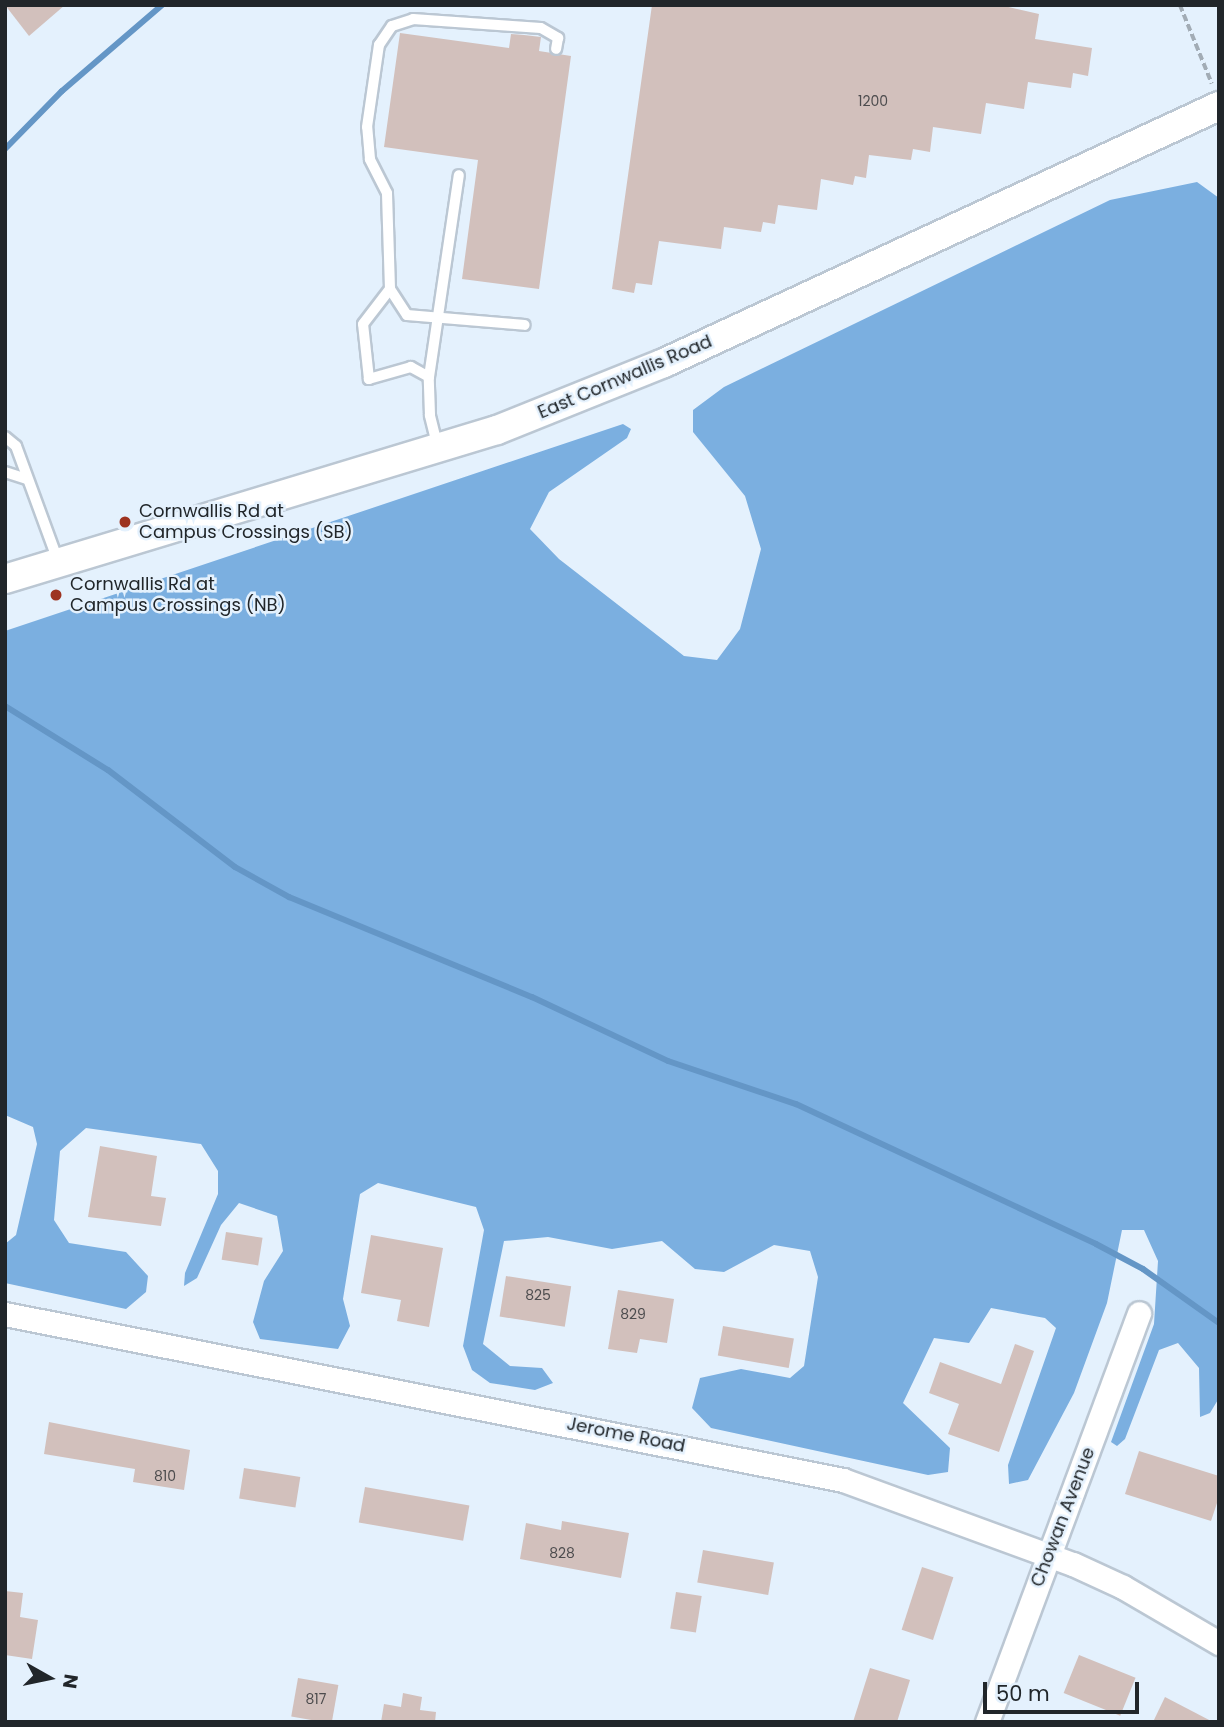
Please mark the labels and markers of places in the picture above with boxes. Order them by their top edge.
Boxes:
place label: Cornwallis Rd at Campus Crossings (SB) [139,501,353,544]
marker: Cornwallis Rd at Campus Crossings (SB) [117,514,133,530]
place label: Cornwallis Rd at Campus Crossings (NB) [70,574,286,616]
marker: Cornwallis Rd at Campus Crossings (NB) [48,587,64,603]

